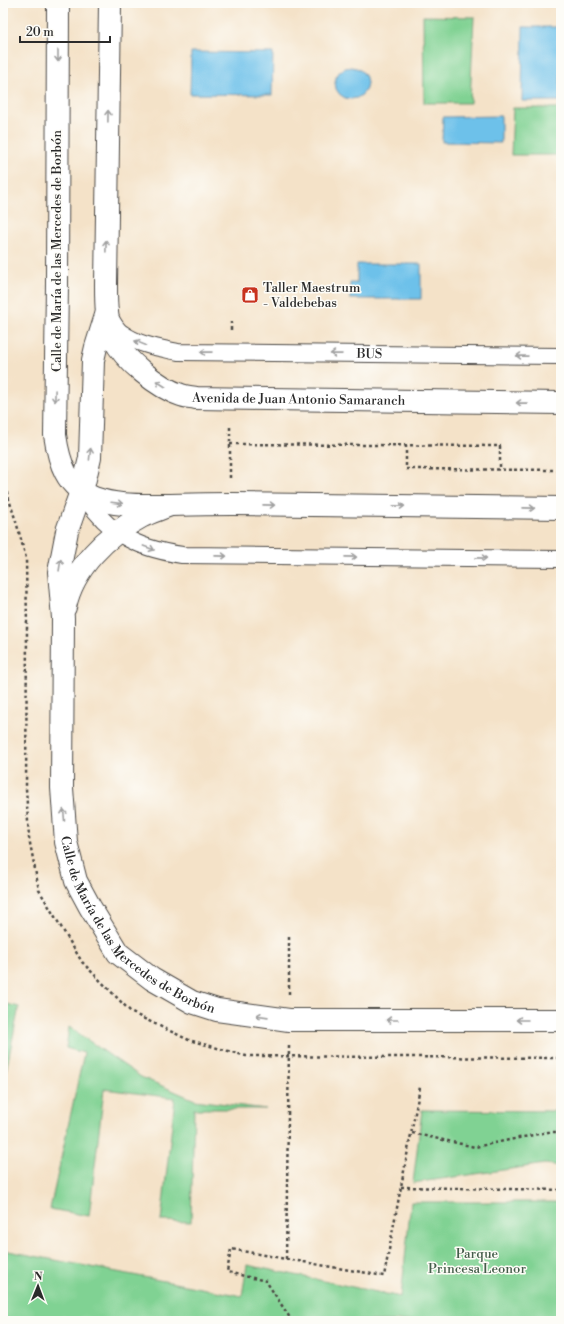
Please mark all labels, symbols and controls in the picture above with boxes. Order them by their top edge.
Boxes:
scale bar [20,18,110,44]
text: 20 m [26,25,54,40]
one-way arrow [54,49,62,62]
one-way arrow [104,110,112,123]
street label: Calle de María de las Mercedes de Borbón [49,130,65,372]
one-way arrow [102,240,110,253]
place label: Taller Maestrum - Valdebebas [263,280,361,311]
shop icon: Taller Maestrum - Valdebebas [240,285,260,305]
one-way arrow [135,338,147,346]
street label: BUS [355,346,382,362]
one-way arrow [200,348,213,356]
one-way arrow [330,350,343,358]
one-way arrow [516,352,529,359]
one-way arrow [155,380,166,389]
one-way arrow [51,389,59,402]
street label: Avenida de Juan Antonio Samaranch [191,390,406,409]
one-way arrow [516,399,529,407]
one-way arrow [87,447,94,460]
one-way arrow [110,499,123,507]
one-way arrow [262,501,275,509]
one-way arrow [392,502,405,510]
one-way arrow [522,504,535,512]
one-way arrow [142,544,154,552]
one-way arrow [214,552,227,559]
one-way arrow [344,553,357,561]
one-way arrow [474,554,487,562]
one-way arrow [56,559,64,572]
one-way arrow [60,808,67,821]
street label: Calle de María de las Mercedes de Borbón [58,835,217,1017]
one-way arrow [256,1012,269,1020]
one-way arrow [386,1016,399,1024]
one-way arrow [516,1016,529,1024]
park label: Parque Princesa Leonor [428,1246,526,1277]
north arrow [18,1266,58,1306]
text: N [34,1270,43,1284]

